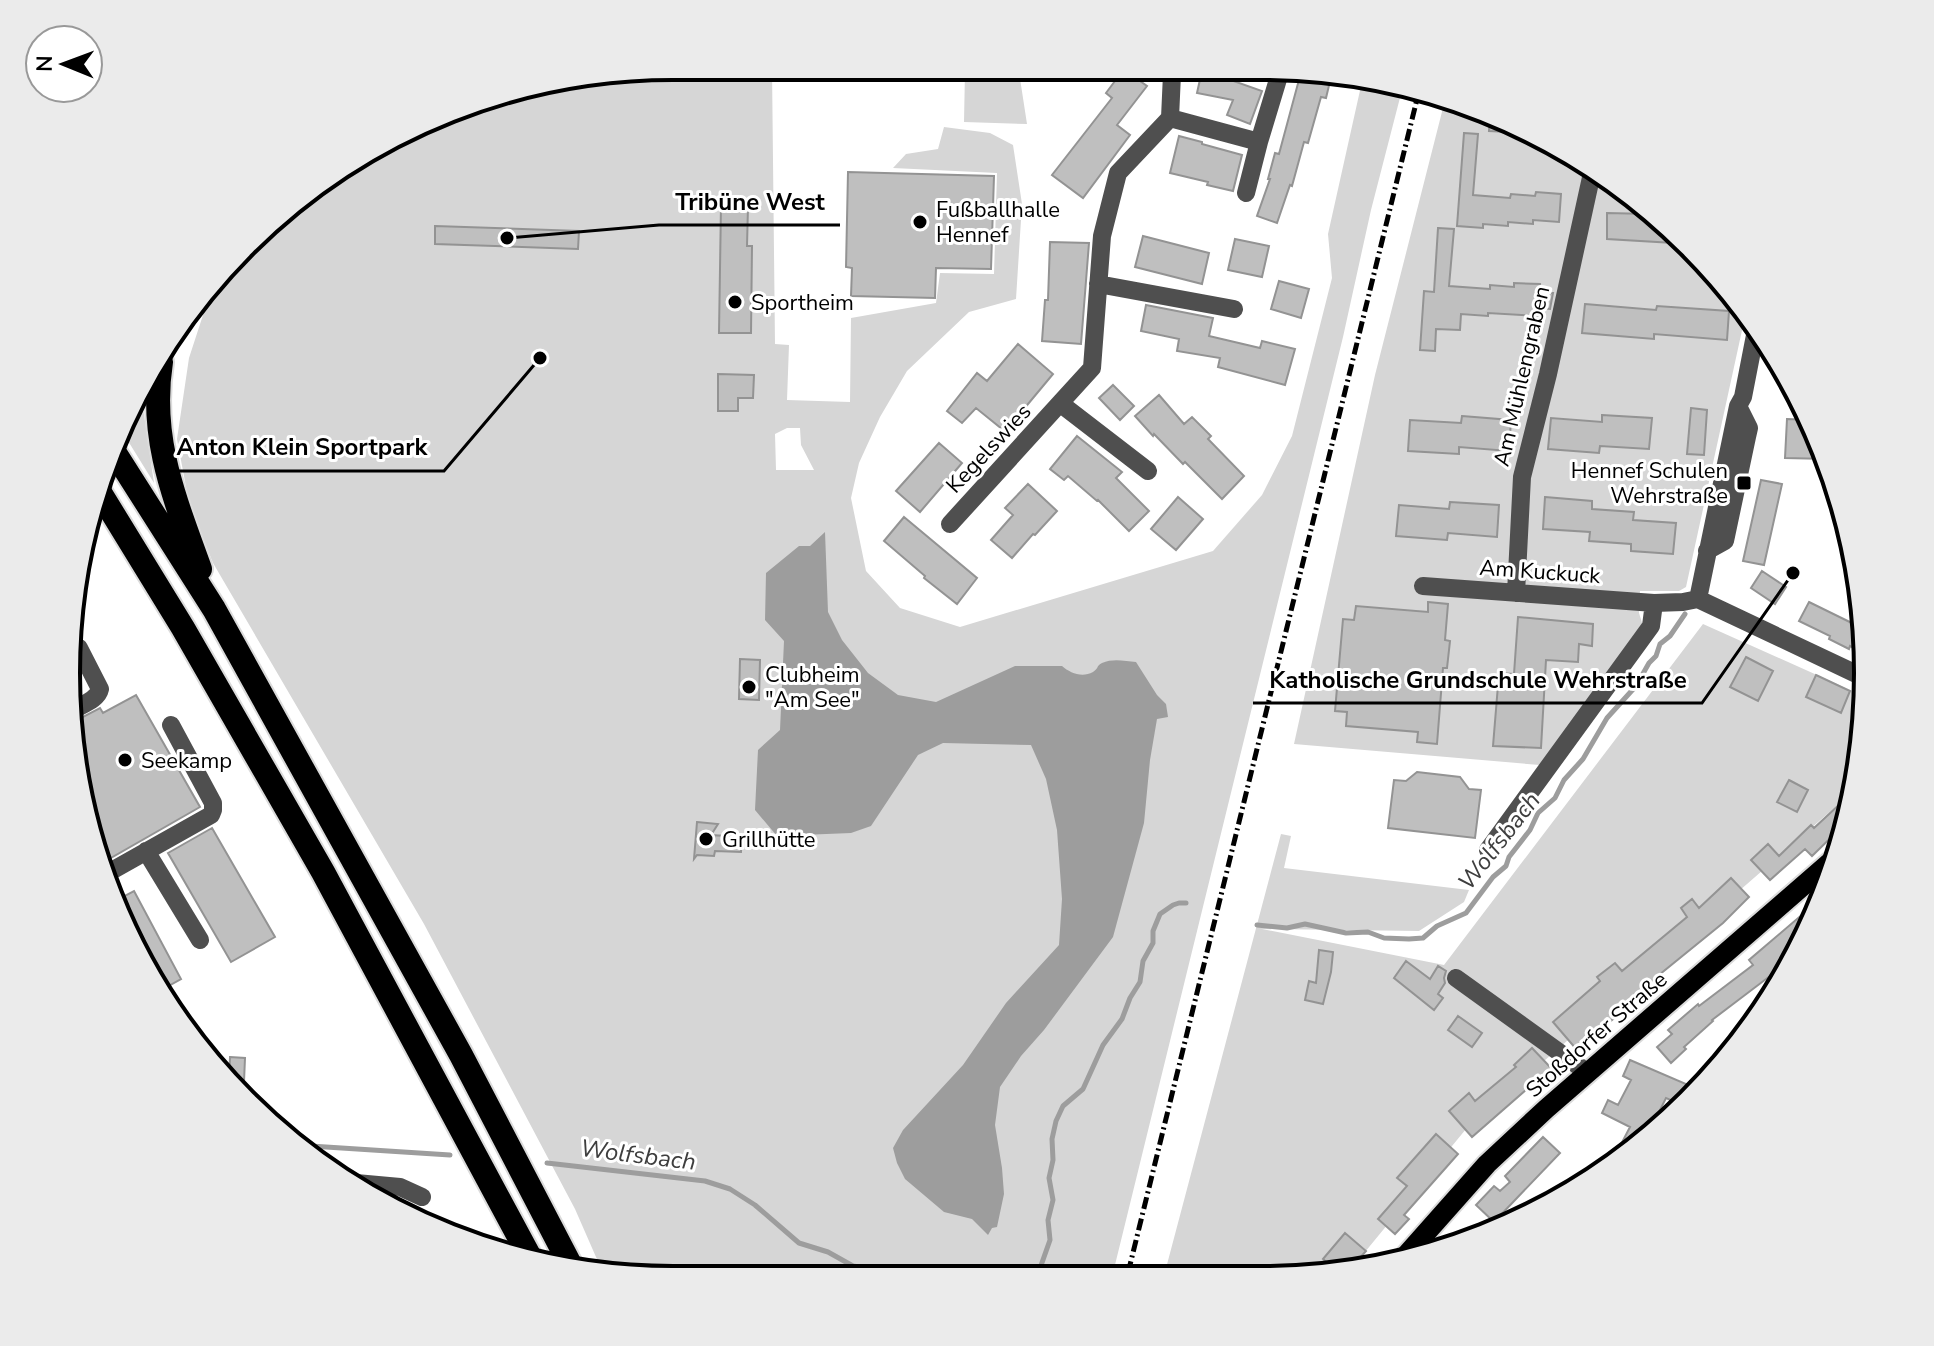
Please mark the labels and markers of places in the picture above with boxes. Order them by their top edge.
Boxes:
callout: Tribüne West [659,177,840,225]
place label: Fußballhalle Hennef [936,195,1060,250]
marker: Fußballhalle Hennef [911,213,929,231]
place label: Sportheim [751,288,854,318]
marker: Sportheim [726,293,744,311]
callout: Anton Klein Sportpark [161,423,444,471]
place label: Hennef Schulen Wehrstraße [1571,456,1728,511]
marker: Hennef Schulen Wehrstraße [1735,474,1753,492]
callout: Katholische Grundschule Wehrstraße [1253,655,1702,703]
place label: Clubheim "Am See" [765,660,860,715]
marker: Clubheim "Am See" [740,678,758,696]
place label: Seekamp [141,746,232,776]
marker: Seekamp [116,751,134,769]
place label: Grillhütte [722,825,816,855]
marker: Grillhütte [697,830,715,848]

